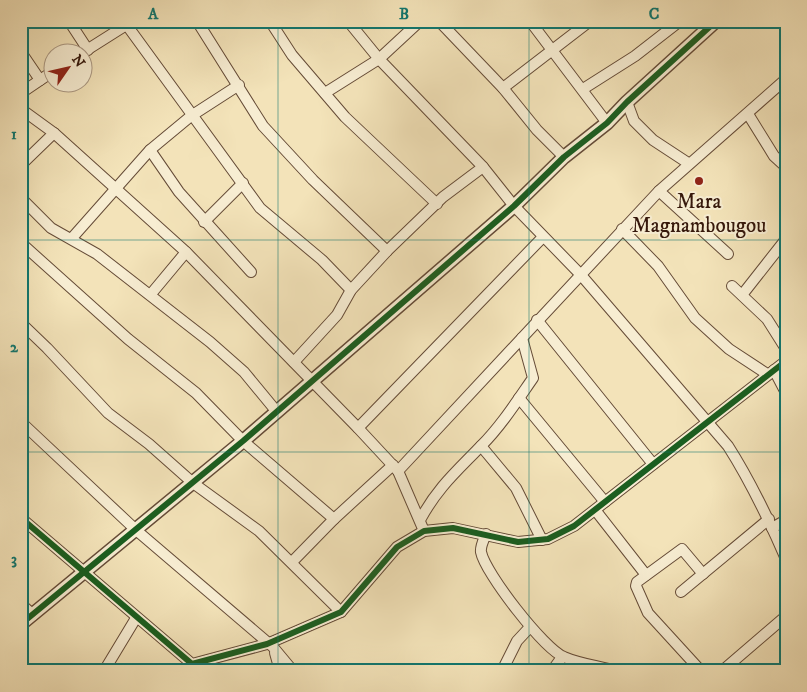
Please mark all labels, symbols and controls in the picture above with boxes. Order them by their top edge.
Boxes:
text: A [147,4,159,24]
text: B [399,4,409,24]
text: C [649,4,659,24]
north arrow [42,42,92,92]
text: N [67,51,89,72]
text: 1 [11,124,17,144]
marker: Mara Magnambougou [693,175,705,187]
place label: Mara Magnambougou [632,189,766,239]
text: 2 [10,337,19,357]
text: 3 [11,549,17,569]

